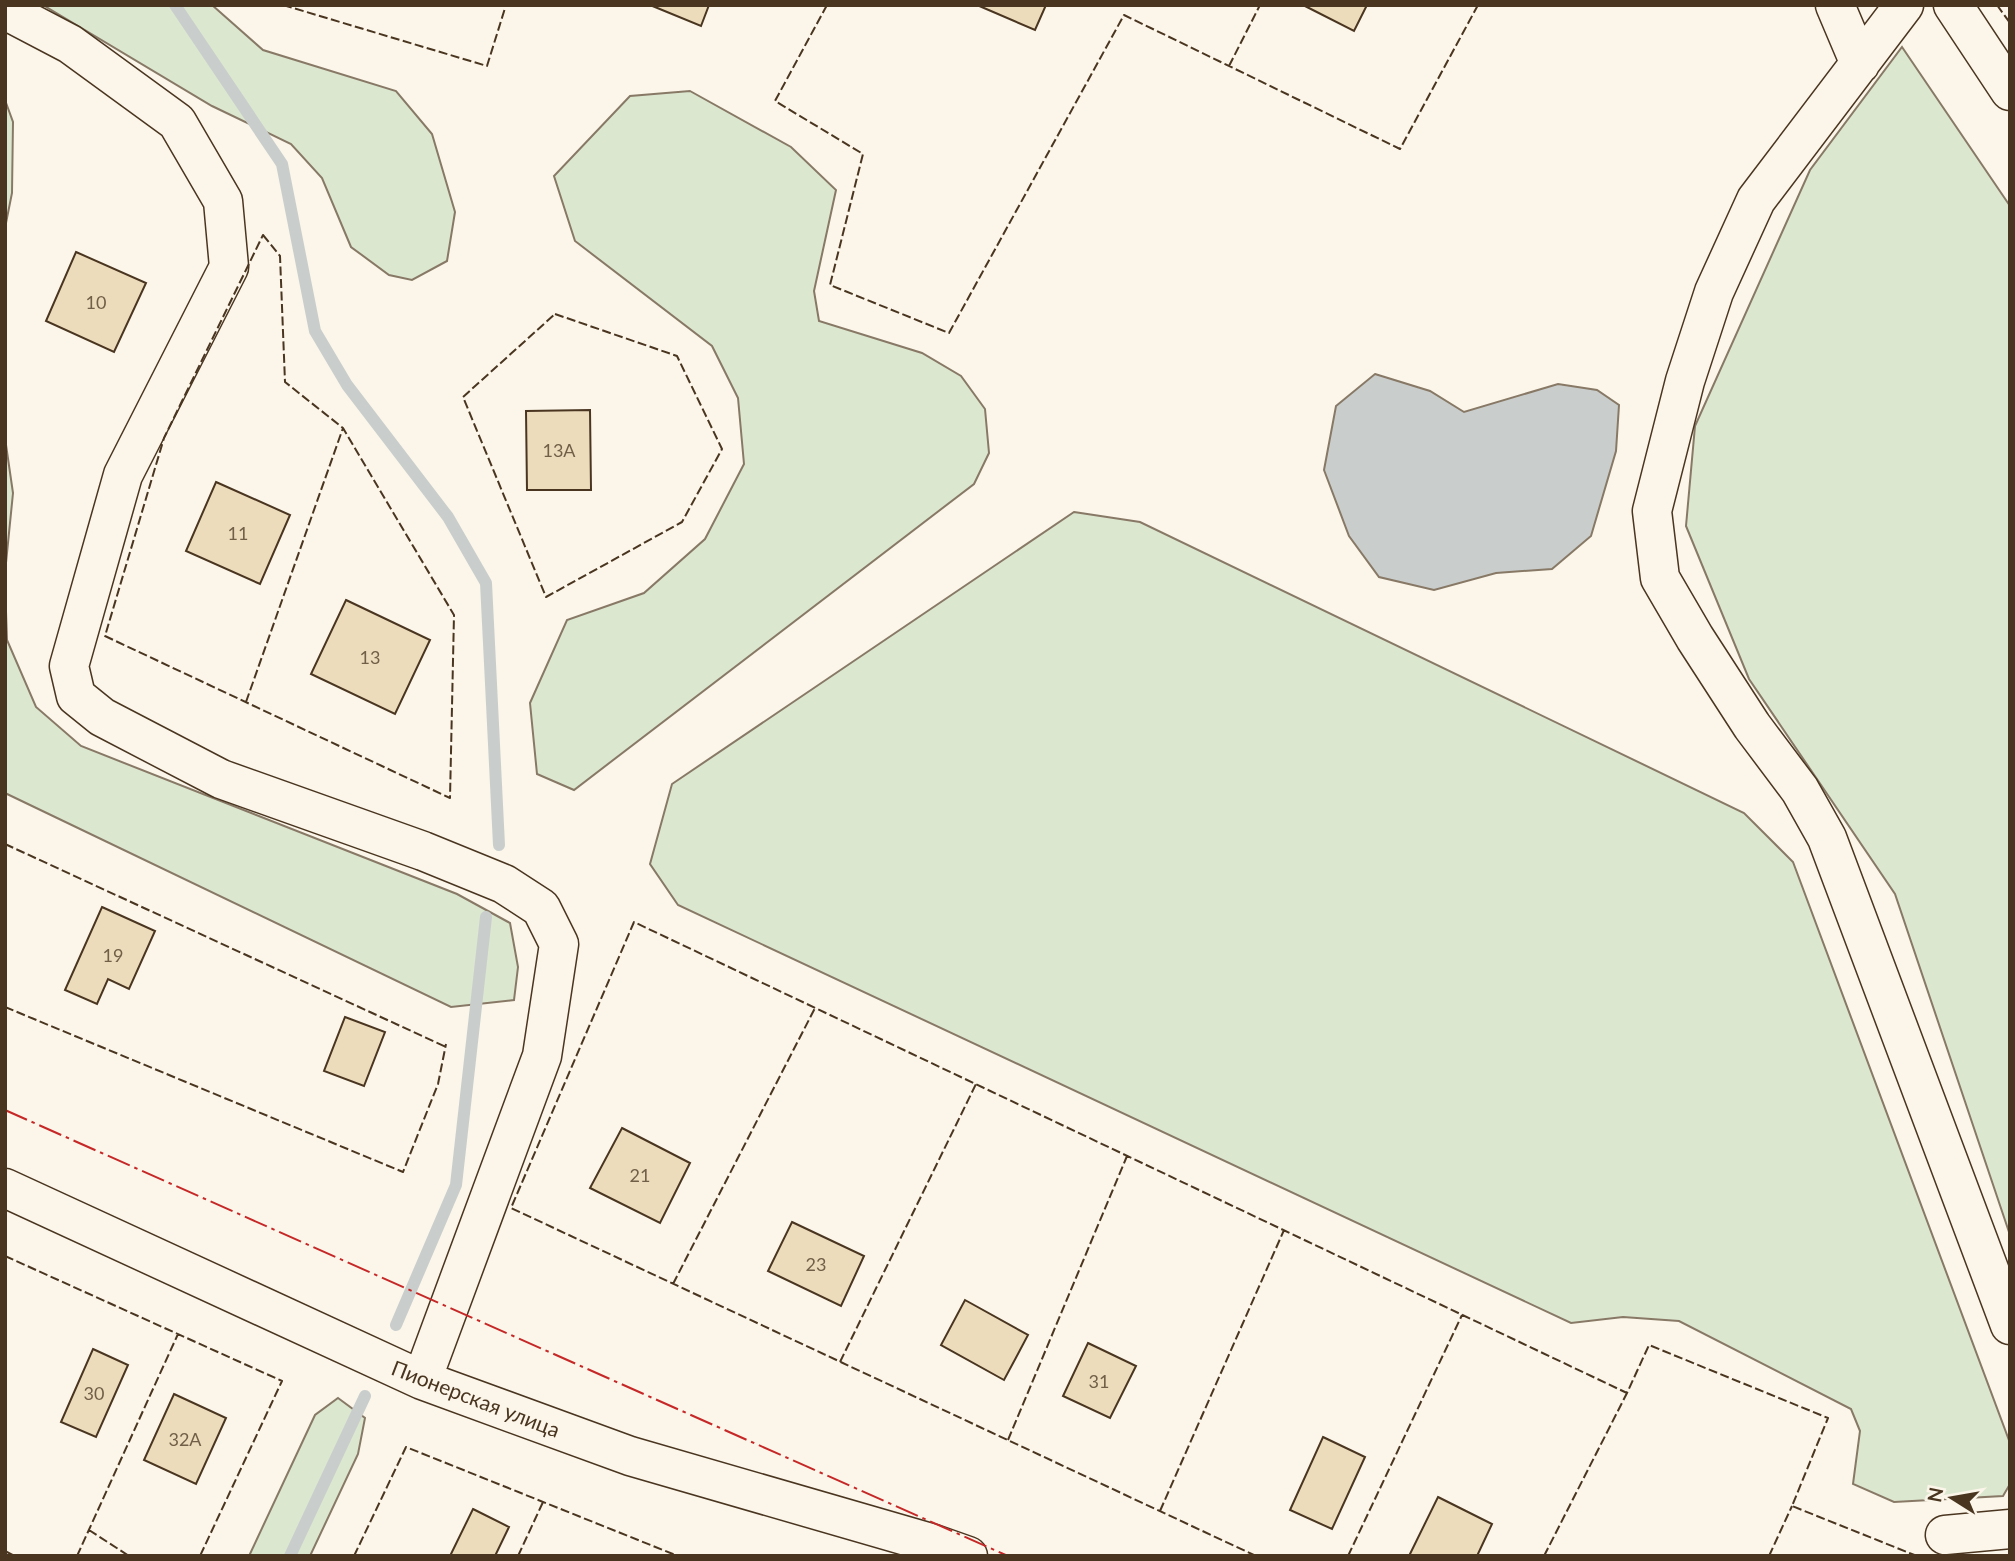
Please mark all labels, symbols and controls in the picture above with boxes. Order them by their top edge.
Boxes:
house number: 10 [86,291,106,313]
house number: 13А [542,439,576,461]
house number: 11 [228,522,248,544]
house number: 13 [360,646,380,668]
house number: 19 [103,944,123,966]
house number: 21 [630,1164,650,1186]
house number: 23 [806,1253,826,1275]
street label: Пионерская улица [388,1354,564,1442]
house number: 31 [1089,1370,1109,1392]
house number: 30 [84,1382,104,1404]
house number: 32А [168,1428,202,1450]
north arrow [1917,1463,1987,1533]
text: N [1922,1485,1948,1504]

